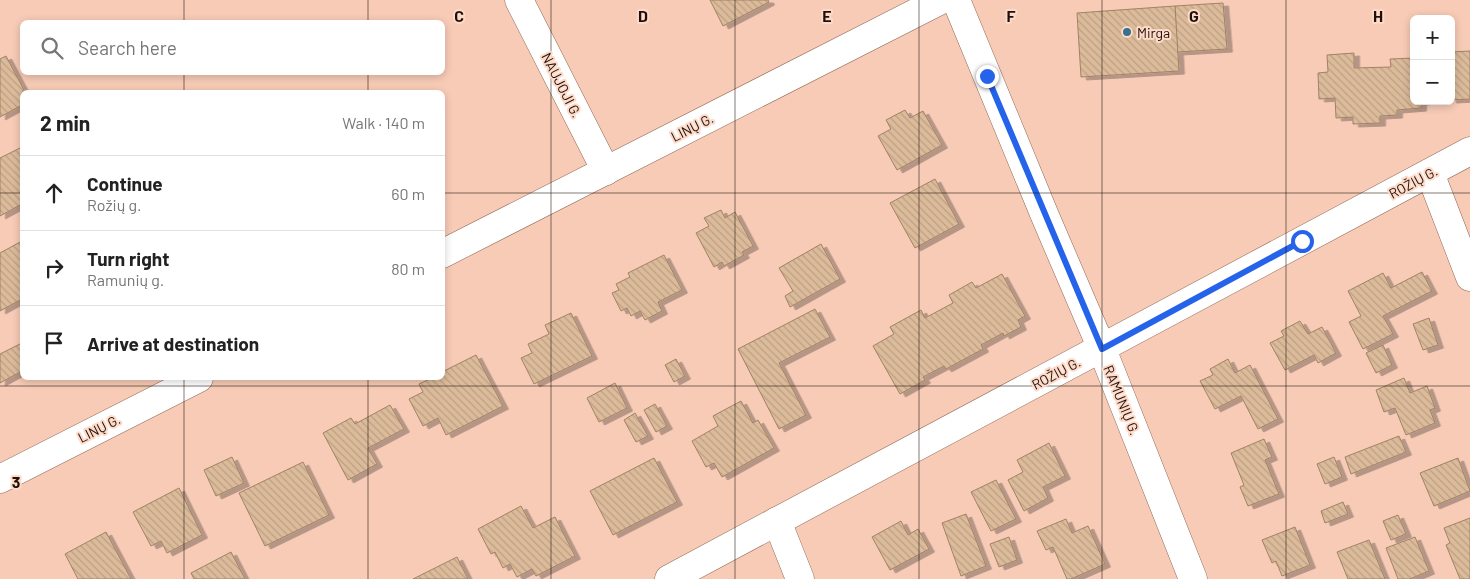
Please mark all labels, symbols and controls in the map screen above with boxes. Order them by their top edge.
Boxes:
text: C [454,6,464,25]
text: D [638,6,648,25]
text: E [822,6,832,25]
text: F [1007,6,1016,25]
text: G [1189,6,1199,25]
text: H [1373,6,1383,25]
map controls [1410,15,1455,105]
button: + [1410,15,1455,60]
search box [20,20,445,75]
place label: Mirga [1137,24,1170,41]
marker: Mirga [1121,26,1133,38]
icon: search [38,34,66,62]
text: Search here [78,36,177,59]
street label: NAUJOJI G. [538,50,586,120]
button: − [1410,60,1455,105]
route end [976,65,999,88]
street label: LINŲ G. [668,109,716,145]
text: 2 min [40,110,90,135]
text: Walk · 140 m [342,113,425,132]
street label: ROŽIŲ G. [1386,162,1440,202]
text: Continue [87,172,163,195]
icon: ahead [40,179,68,207]
text: 60 m [391,184,425,203]
text: Rožių g. [87,195,142,214]
route start [1291,230,1314,253]
text: Turn right [87,247,169,270]
icon: right [40,254,68,282]
text: 80 m [391,259,425,278]
text: Ramunių g. [87,270,164,289]
icon: arrive [40,329,68,357]
text: Arrive at destination [87,332,259,355]
street label: ROŽIŲ G. [1029,353,1083,393]
street label: RAMUNIŲ G. [1100,363,1144,437]
street label: LINŲ G. [75,410,123,446]
text: 3 [12,472,20,491]

